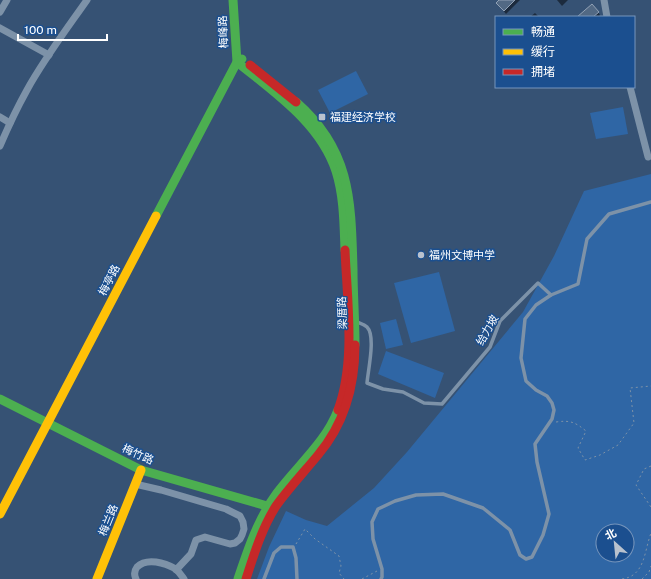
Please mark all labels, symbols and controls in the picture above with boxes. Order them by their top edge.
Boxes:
street label: 梅峰路 [216,15,230,49]
scale bar [18,16,107,42]
legend [495,16,635,88]
text: 100 m [24,23,57,37]
text: 畅通 [531,25,555,39]
text: 缓行 [531,45,555,59]
text: 拥堵 [531,65,555,79]
place label: 福建经济学校 [330,111,396,123]
marker: 福建经济学校 [317,112,327,122]
place label: 福州文博中学 [429,249,495,261]
marker: 福州文博中学 [416,250,426,260]
street label: 梅亭路 [96,263,122,297]
street label: 梁厝路 [335,296,349,330]
street label: 给力坡 [474,313,500,347]
street label: 梅竹路 [120,442,156,466]
street label: 梅兰路 [96,502,120,538]
north arrow [595,523,635,563]
text: 北 [603,526,618,542]

